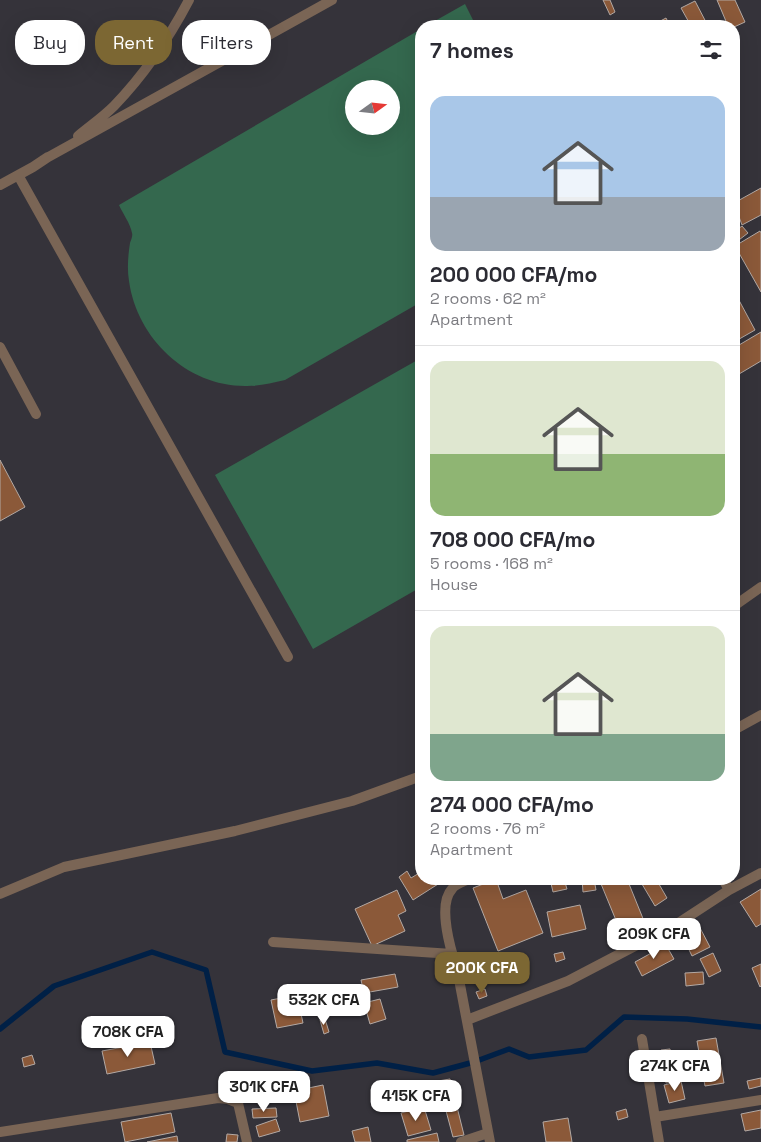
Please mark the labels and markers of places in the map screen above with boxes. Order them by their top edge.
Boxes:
pin: 209K CFA [602,918,706,960]
pin: 200K CFA [430,952,534,994]
pin: 532K CFA [272,984,376,1026]
pin: 708K CFA [76,1016,180,1058]
pin: 274K CFA [623,1050,727,1092]
pin: 301K CFA [212,1070,316,1113]
pin: 415K CFA [364,1080,468,1122]

